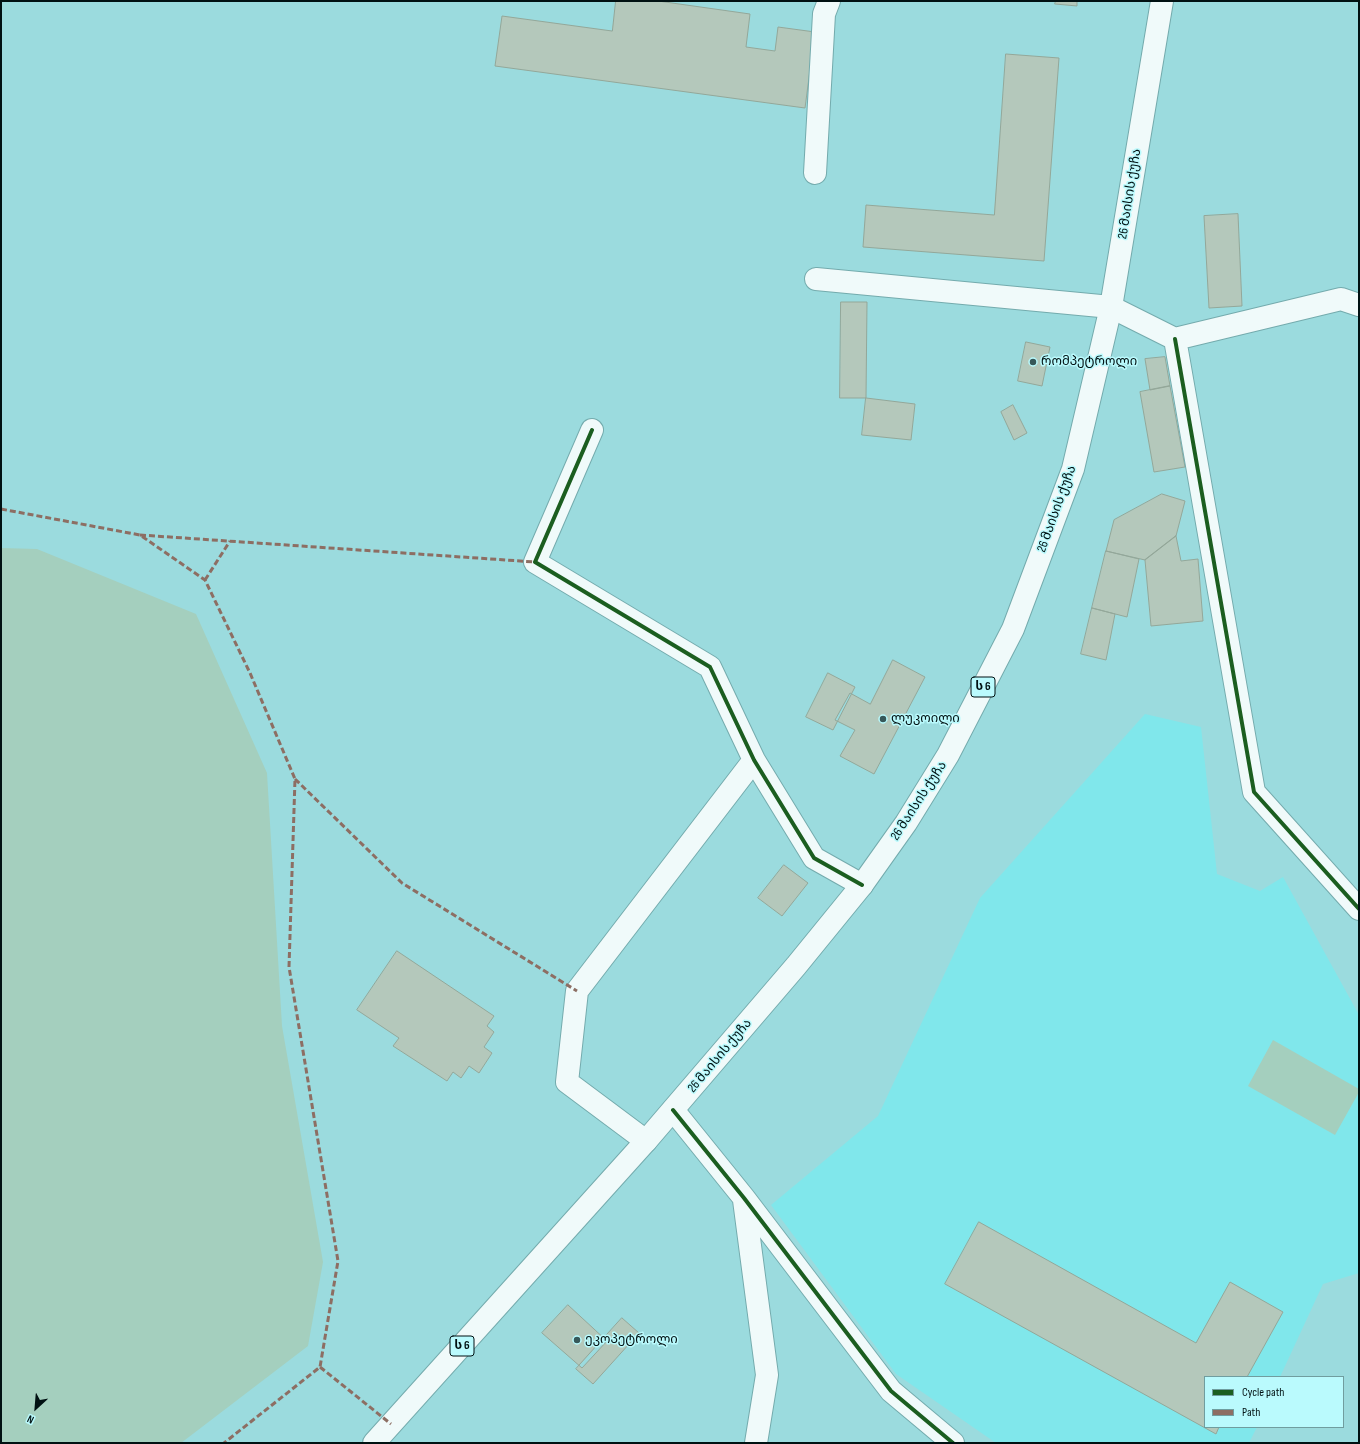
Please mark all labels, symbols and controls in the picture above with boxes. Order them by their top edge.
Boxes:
street label: 26 მაისის ქუჩა [1115,148,1145,240]
place label: რომპეტროლი [1041,354,1137,370]
marker: რომპეტროლი [1028,357,1038,367]
street label: 26 მაისის ქუჩა [1034,463,1080,555]
road number: ს 6 [971,677,995,697]
place label: ლუკოილი [891,711,960,727]
marker: ლუკოილი [878,714,888,724]
street label: 26 მაისის ქუჩა [888,759,950,843]
street label: 26 მაისის ქუჩა [685,1016,755,1096]
place label: ეკოპეტროლი [585,1332,678,1348]
marker: ეკოპეტროლი [572,1335,582,1345]
road number: ს 6 [450,1336,474,1356]
legend [1204,1376,1344,1428]
text: Cycle path [1242,1385,1284,1400]
north arrow [16,1388,56,1428]
text: Path [1242,1405,1260,1420]
text: N [25,1412,36,1426]

